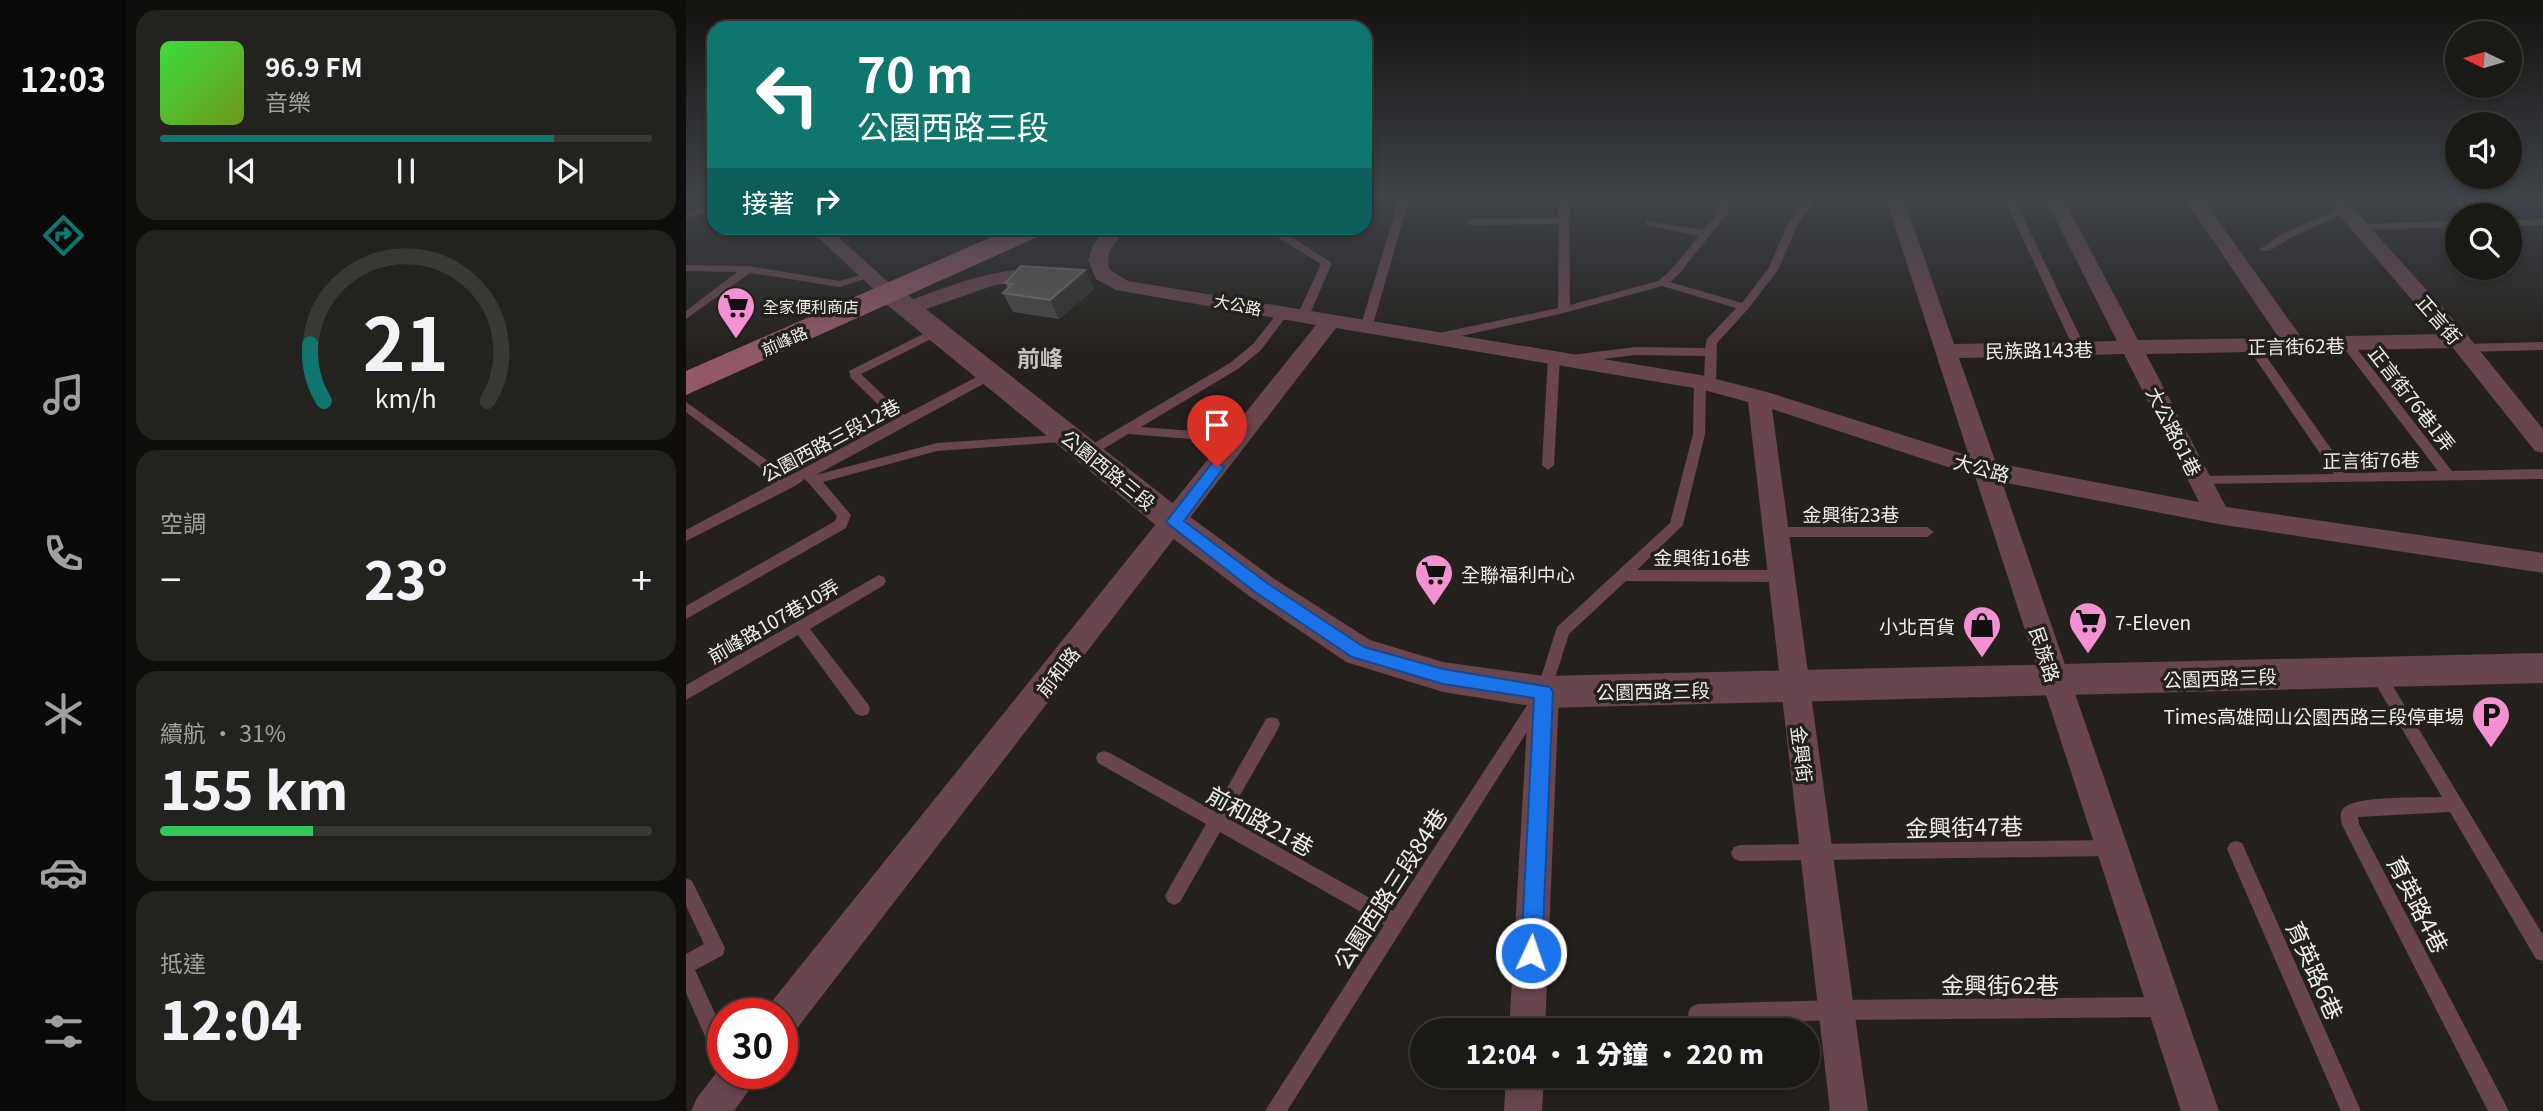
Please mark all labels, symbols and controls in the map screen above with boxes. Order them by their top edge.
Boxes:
north arrow [2445,21,2522,98]
map controls [2445,21,2522,280]
text: 70 m [857,36,973,107]
text: 96.9 FM [265,47,363,84]
icon: left [742,49,833,140]
text: 12:03 [20,55,106,101]
text: 音樂 [265,84,311,118]
text: 公園西路三段 [857,102,1049,148]
button: sound [2445,112,2522,189]
icon: previous [223,152,261,190]
icon: pause [387,152,425,190]
icon: next [551,152,589,190]
icon: right [808,182,846,220]
text: 接著 [742,183,794,220]
button: search [2445,203,2522,280]
icon: directions [39,211,88,260]
supermarket icon: 全家便利商店 [715,285,757,340]
text: 21 [363,288,449,393]
street label: 大公路 [1212,288,1264,320]
street label: 正言街 [2411,289,2469,349]
place label: 全家便利商店 [763,294,859,318]
street label: 前峰路 [757,319,811,361]
street label: 正言街62巷 [2247,331,2345,359]
street label: 民族路143巷 [1985,335,2093,363]
district label: 前峰 [1017,340,1063,374]
street label: 正言街76巷1弄 [2363,340,2463,456]
icon: music [39,370,88,419]
text: km/h [375,379,437,415]
street label: 大公路61巷 [2141,382,2209,480]
street label: 公園西路三段12巷 [756,391,904,487]
pin [1187,395,1247,467]
icon: arrive [1198,406,1236,444]
street label: 公園西路三段 [1056,423,1162,515]
street label: 正言街76巷 [2322,445,2420,473]
street label: 大公路 [1951,447,2013,487]
street label: 金興街23巷 [1802,500,1900,527]
text: 空調 [160,505,206,539]
icon: phone [39,529,88,578]
text: 23° [364,540,448,615]
street label: 金興街16巷 [1653,543,1751,570]
text: − [160,550,181,605]
text: + [631,550,652,605]
supermarket icon: 全聯福利中心 [1413,552,1455,607]
place label: 全聯福利中心 [1461,560,1575,587]
street label: 前峰路107巷10弄 [702,571,844,669]
supermarket icon: 7-Eleven [2067,600,2109,655]
shop icon: 小北百貨 [1961,604,2003,659]
place label: 7-Eleven [2115,608,2191,635]
place label: 小北百貨 [1879,612,1955,639]
street label: 民族路 [2024,623,2068,685]
street label: 前和路 [1029,640,1085,702]
street label: 公園西路三段 [2163,662,2277,692]
street label: 公園西路三段 [1596,676,1710,704]
icon: climate [39,689,88,738]
parking icon: Times高雄岡山公園西路三段停車場 [2470,694,2512,749]
place label: Times高雄岡山公園西路三段停車場 [2163,702,2464,729]
text: 續航 · 31% [160,715,286,749]
street label: 金興街 [1786,724,1820,784]
text: 155 km [160,750,348,825]
street label: 前和路21巷 [1201,777,1321,863]
street label: 公園西路三段84巷 [1324,801,1454,975]
street label: 金興街47巷 [1905,808,2023,844]
icon: car [39,848,88,897]
street label: 育英路4巷 [2380,850,2458,958]
street label: 育英路6巷 [2279,915,2353,1025]
position arrow [1494,916,1568,990]
text: 抵達 [160,945,206,979]
street label: 金興街62巷 [1941,967,2059,1001]
text: 12:04 [160,980,302,1055]
speed limit sign: 30 [707,998,798,1089]
icon: filters [39,1007,88,1056]
text: 12:04 · 1 分鐘 · 220 m [1466,1034,1764,1071]

